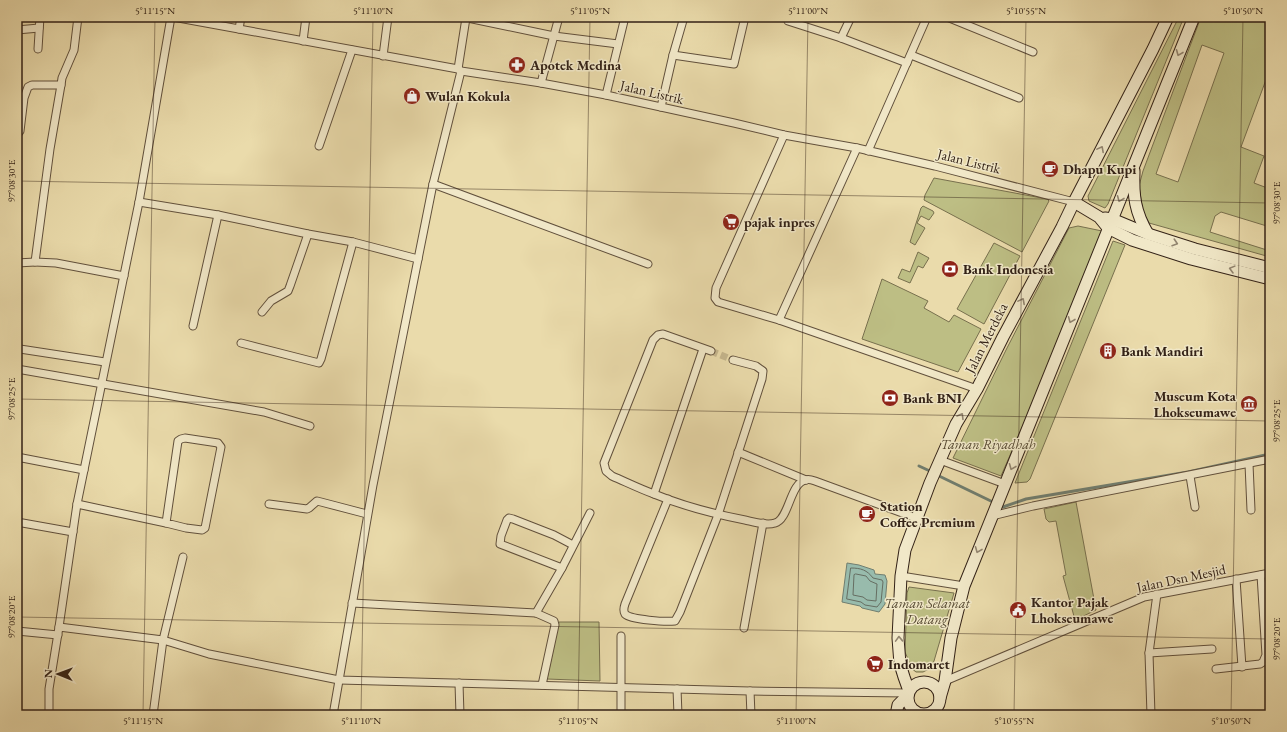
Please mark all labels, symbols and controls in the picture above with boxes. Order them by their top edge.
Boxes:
text: 5°11'15"N [135,4,175,17]
text: 5°11'10"N [353,4,393,17]
text: 5°11'05"N [570,4,610,17]
text: 5°11'00"N [788,4,828,17]
text: 5°10'55"N [1006,4,1046,17]
text: 5°10'50"N [1223,4,1263,17]
one-way arrow [1176,50,1184,57]
pharmacy icon: Apotek Medina [507,55,527,75]
place label: Apotek Medina [529,56,622,74]
street label: Jalan Listrik [617,76,686,108]
shop icon: Wulan Kokula [402,86,422,106]
place label: Wulan Kokula [425,87,511,105]
street label: Jalan Listrik [934,144,1003,178]
one-way arrow [1096,146,1104,153]
text: 97°08'30"E [5,159,18,202]
cafe icon: Dhapu Kupi [1040,159,1060,179]
place label: Dhapu Kupi [1063,160,1136,178]
text: 97°08'30"E [1270,181,1283,224]
one-way arrow [1116,196,1124,203]
supermarket icon: pajak inpres [721,212,741,232]
place label: pajak inpres [744,213,815,231]
one-way arrow [1172,238,1179,247]
bank icon: Bank Indonesia [940,259,960,279]
place label: Bank Indonesia [963,260,1054,278]
one-way arrow [1229,266,1236,274]
one-way arrow [1017,298,1024,306]
street label: Jalan Merdeka [960,299,1012,377]
one-way arrow [1068,317,1076,324]
building icon: Bank Mandiri [1098,341,1118,361]
place label: Bank Mandiri [1121,342,1203,360]
text: 97°08'25"E [5,377,18,420]
place label: Museum Kota Lhokseumawe [1154,387,1237,421]
bank icon: Bank BNI [880,388,900,408]
place label: Bank BNI [903,389,962,407]
museum icon: Museum Kota Lhokseumawe [1239,394,1259,414]
text: 97°08'25"E [1270,399,1283,442]
one-way arrow [956,413,964,420]
park label: Taman Riyadhah [940,435,1036,453]
one-way arrow [1009,463,1017,470]
place label: Station Coffee Premium [880,497,976,531]
cafe icon: Station Coffee Premium [857,504,877,524]
one-way arrow [975,547,983,554]
street label: Jalan Dsn Mesjid [1134,560,1228,596]
place label: Kantor Pajak Lhokseumawe [1031,593,1113,627]
park label: Taman Selamat Datang [884,594,971,628]
text: 97°08'20"E [5,595,18,638]
public building icon: Kantor Pajak Lhokseumawe [1008,600,1028,620]
text: 97°08'20"E [1270,617,1283,660]
one-way arrow [895,636,903,642]
north arrow [38,654,78,694]
supermarket icon: Indomaret [865,654,885,674]
place label: Indomaret [888,655,950,673]
text: N [41,669,55,678]
text: 5°11'15"N [123,714,163,727]
text: 5°11'10"N [341,714,381,727]
text: 5°11'05"N [558,714,598,727]
text: 5°11'00"N [776,714,816,727]
text: 5°10'55"N [994,714,1034,727]
text: 5°10'50"N [1211,714,1251,727]

